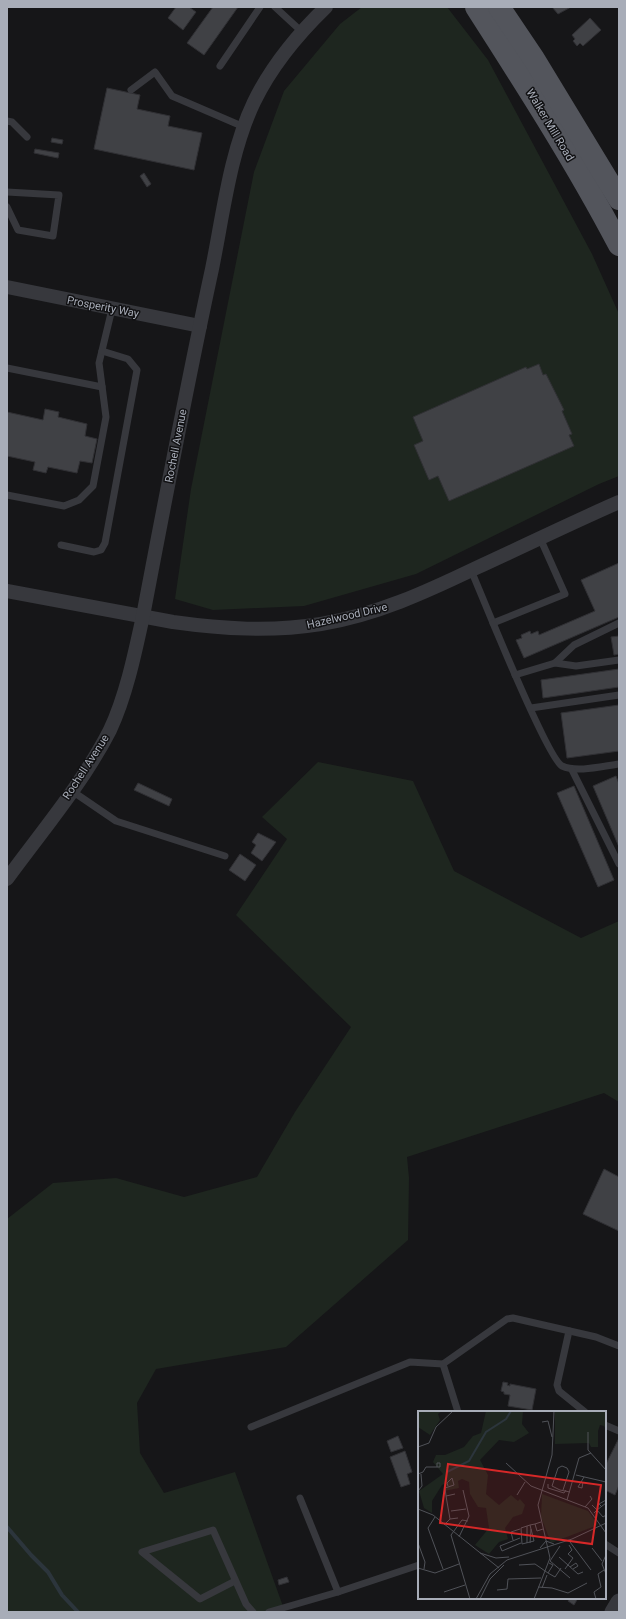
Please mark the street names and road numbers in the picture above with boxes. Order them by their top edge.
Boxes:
street label: Walker Mill Road [523,87,577,163]
street label: Prosperity Way [66,294,141,321]
street label: Rochell Avenue [162,408,190,484]
street label: Hazelwood Drive [306,600,389,632]
street label: Rochell Avenue [60,732,112,802]

